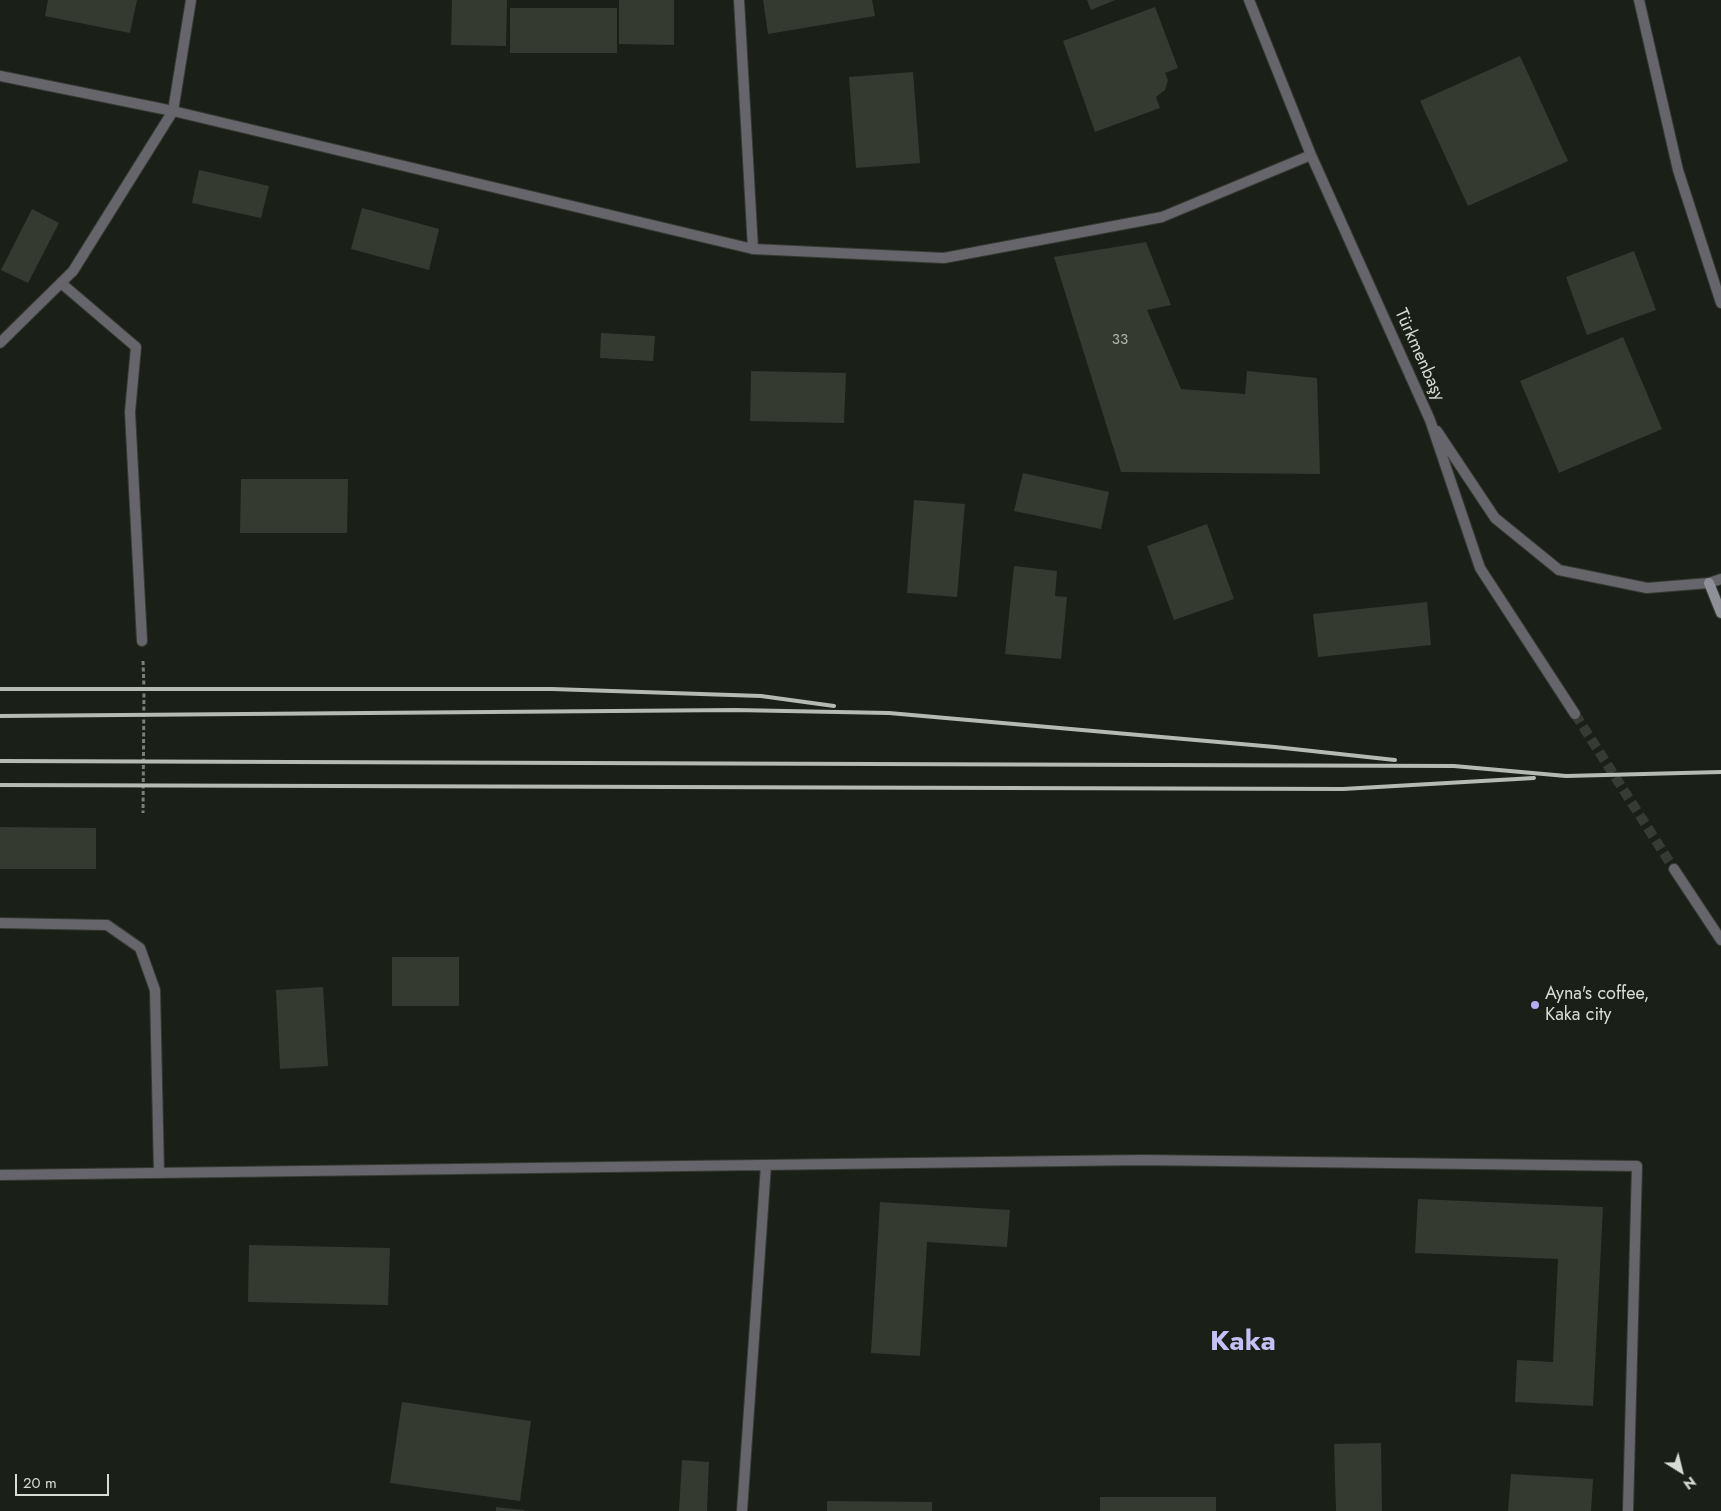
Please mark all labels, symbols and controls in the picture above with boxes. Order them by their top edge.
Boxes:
street label: Türkmenbaşy [1389,305,1449,405]
house number: 33 [1112,331,1128,349]
place label: Ayna's coffee, Kaka city [1545,984,1649,1026]
marker: Ayna's coffee, Kaka city [1529,999,1541,1011]
district label: Kaka [1210,1326,1276,1360]
north arrow [1656,1446,1706,1496]
scale bar [18,1464,111,1496]
text: 20 m [23,1472,57,1494]
text: N [1679,1472,1700,1494]

